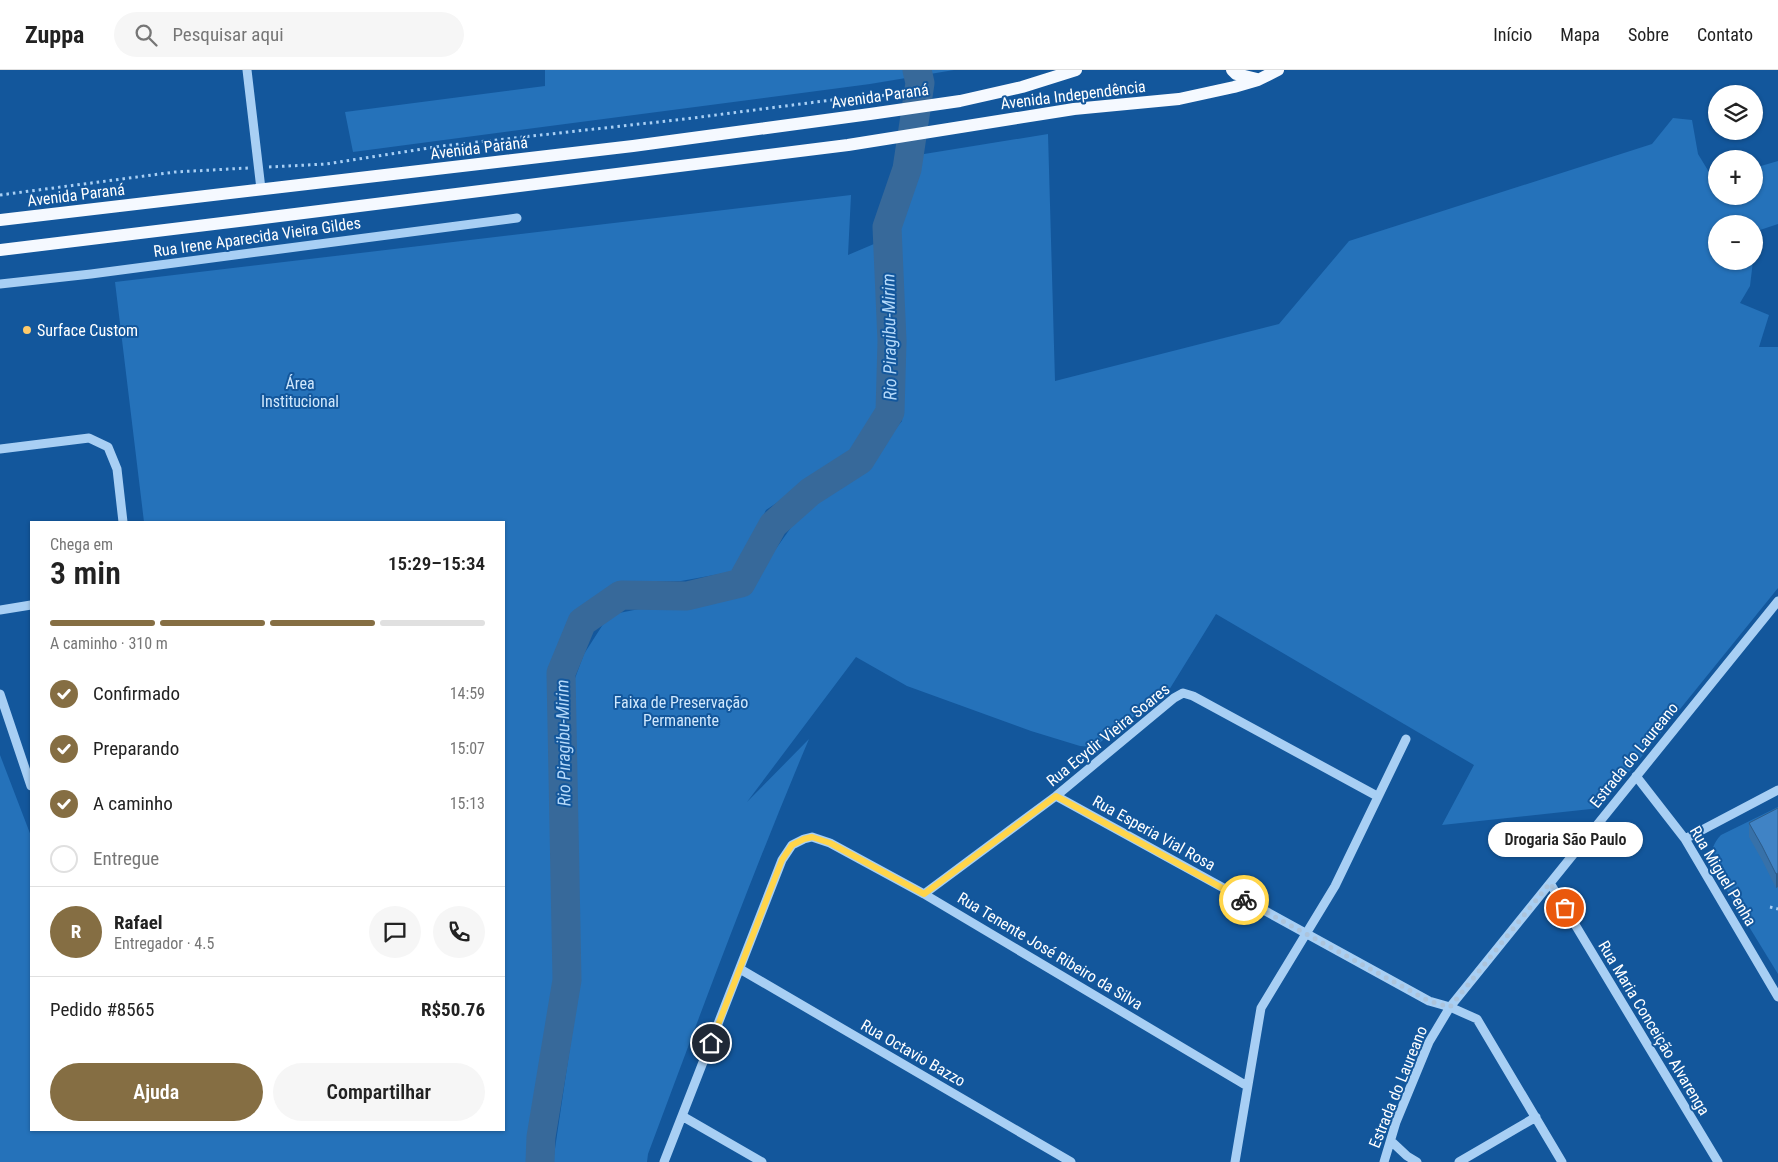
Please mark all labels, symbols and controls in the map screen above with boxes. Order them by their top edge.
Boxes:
search box [114,12,464,57]
text: Zuppa [25,21,84,49]
icon: search [132,21,160,49]
text: Pesquisar aqui [172,23,284,46]
text: Início [1493,24,1532,45]
text: Mapa [1560,24,1600,45]
text: Sobre [1628,24,1669,45]
text: Contato [1697,24,1753,45]
street label: Avenida Independência [999,77,1147,113]
street label: Avenida Paraná [830,80,930,112]
map controls [1708,85,1763,270]
button: layers [1708,85,1763,140]
street label: Avenida Paraná [429,133,529,163]
button: + [1708,150,1763,205]
street label: Avenida Paraná [26,180,126,210]
street label: Rua Irene Aparecida Vieira Gildes [152,213,362,261]
button: − [1708,215,1763,270]
water label: Rio Piragibu-Mirim [877,273,901,401]
place label: Surface Custom [37,321,138,340]
marker: Surface Custom [21,324,33,336]
park label: Área Institucional [261,374,339,411]
text: Chega em [50,535,113,554]
text: 15:29–15:34 [388,552,485,575]
text: 3 min [50,554,121,592]
text: A caminho · 310 m [50,634,168,653]
water label: Rio Piragibu-Mirim [551,679,575,807]
icon: check [50,680,78,708]
street label: Rua Ecydir Vieira Soares [1043,680,1173,790]
text: Confirmado [93,682,180,705]
text: 14:59 [450,684,485,703]
park label: Faixa de Preservação Permanente [614,693,748,730]
street label: Estrada do Laureano [1586,699,1682,811]
icon: check [50,735,78,763]
text: Preparando [93,737,179,760]
text: 15:07 [450,739,485,758]
icon: check [50,790,78,818]
street label: Rua Esperia Vial Rosa [1089,791,1219,875]
text: A caminho [93,792,173,815]
text: 15:13 [450,794,485,813]
callout: Drogaria São Paulo [1488,823,1642,858]
street label: Rua Miguel Penha [1686,823,1760,929]
text: Drogaria São Paulo [1504,830,1627,849]
text: Entregue [93,847,159,870]
courier [1219,875,1269,925]
icon: bike [1230,886,1258,914]
pin [1544,887,1586,929]
street label: Rua Tenente José Ribeiro da Silva [954,888,1146,1014]
icon: bag [1551,894,1579,922]
button: chat [369,906,421,958]
button: phone [433,906,485,958]
text: Rafael [114,911,163,934]
text: R [71,920,81,943]
text: Entregador · 4.5 [114,934,214,953]
street label: Rua Maria Conceição Alvarenga [1594,937,1714,1119]
text: Pedido #8565 [50,998,154,1021]
text: R$50.76 [421,998,485,1021]
street label: Rua Octavio Bazzo [857,1015,969,1091]
pin [690,1022,732,1064]
street label: Estrada do Laureano [1365,1023,1431,1151]
icon: home [697,1029,725,1057]
button: Ajuda [50,1063,263,1121]
button: Compartilhar [273,1063,485,1121]

